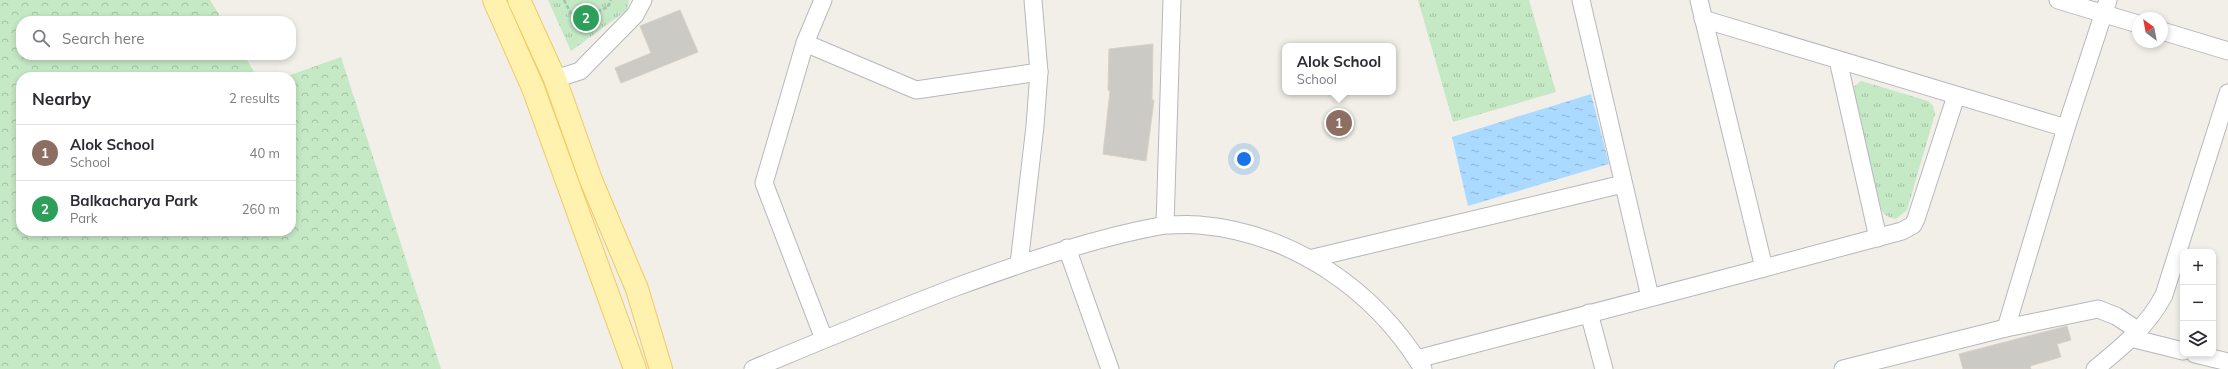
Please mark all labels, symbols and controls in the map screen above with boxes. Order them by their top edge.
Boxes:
pin: 2 [573,3,599,33]
north arrow [2132,12,2168,48]
search box [16,16,296,60]
icon: search [30,27,52,49]
text: Search here [62,29,144,48]
popup [1282,43,1396,95]
text: Alok School [1297,52,1381,71]
text: School [1297,71,1337,87]
text: Nearby [32,88,91,109]
text: 2 results [229,90,280,106]
pin: 1 [1326,108,1352,138]
text: Alok School [70,135,154,154]
text: 1 [41,145,49,161]
text: 40 m [250,145,280,161]
your location [1234,149,1254,169]
text: School [70,154,110,170]
text: Balkacharya Park [70,191,198,210]
text: 2 [41,201,49,217]
text: 260 m [242,201,280,217]
text: Park [70,210,97,226]
map controls [2180,249,2216,357]
button: + [2180,249,2216,285]
button: − [2180,285,2216,321]
button: layers [2180,321,2216,357]

